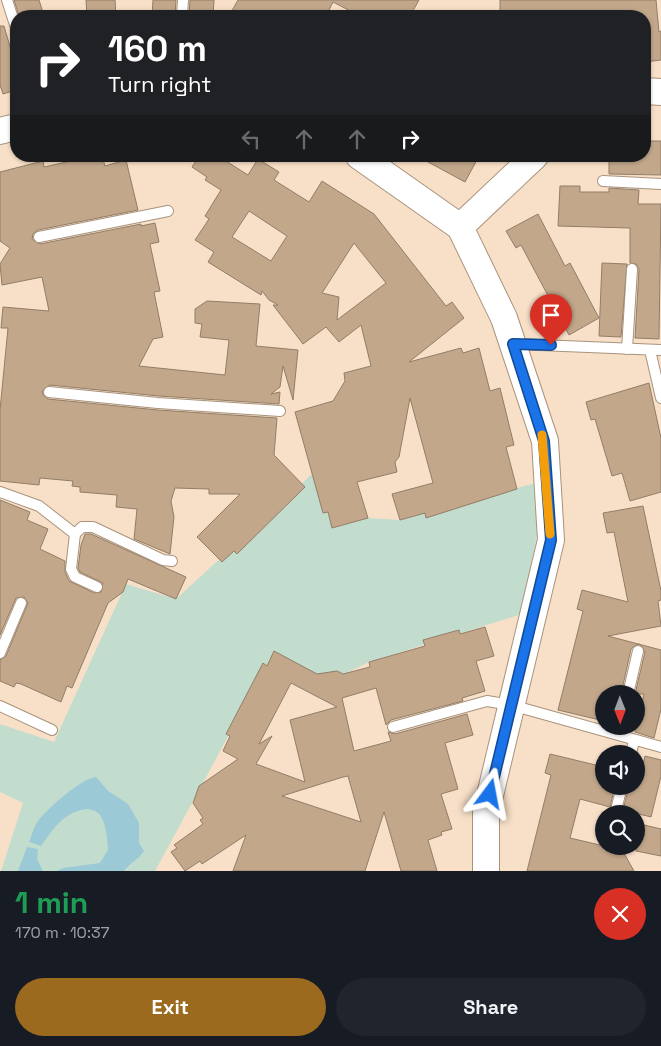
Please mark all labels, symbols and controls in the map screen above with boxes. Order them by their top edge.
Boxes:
text: 160 m [108,27,207,71]
icon: right [25,30,90,95]
text: Turn right [108,70,211,98]
icon: left [237,125,265,153]
icon: ahead [290,125,318,153]
icon: ahead [343,125,371,153]
icon: right [396,125,424,153]
pin [530,294,572,345]
icon: arrive [537,301,565,329]
north arrow [595,685,645,735]
map controls [595,685,645,855]
button: sound [595,745,645,795]
position arrow [463,767,515,819]
button: search [595,805,645,855]
text: 1 min [15,883,88,922]
button: close [594,888,646,940]
text: 170 m · 10:37 [15,922,110,943]
button: Exit [15,978,326,1036]
button: Share [336,978,646,1036]

